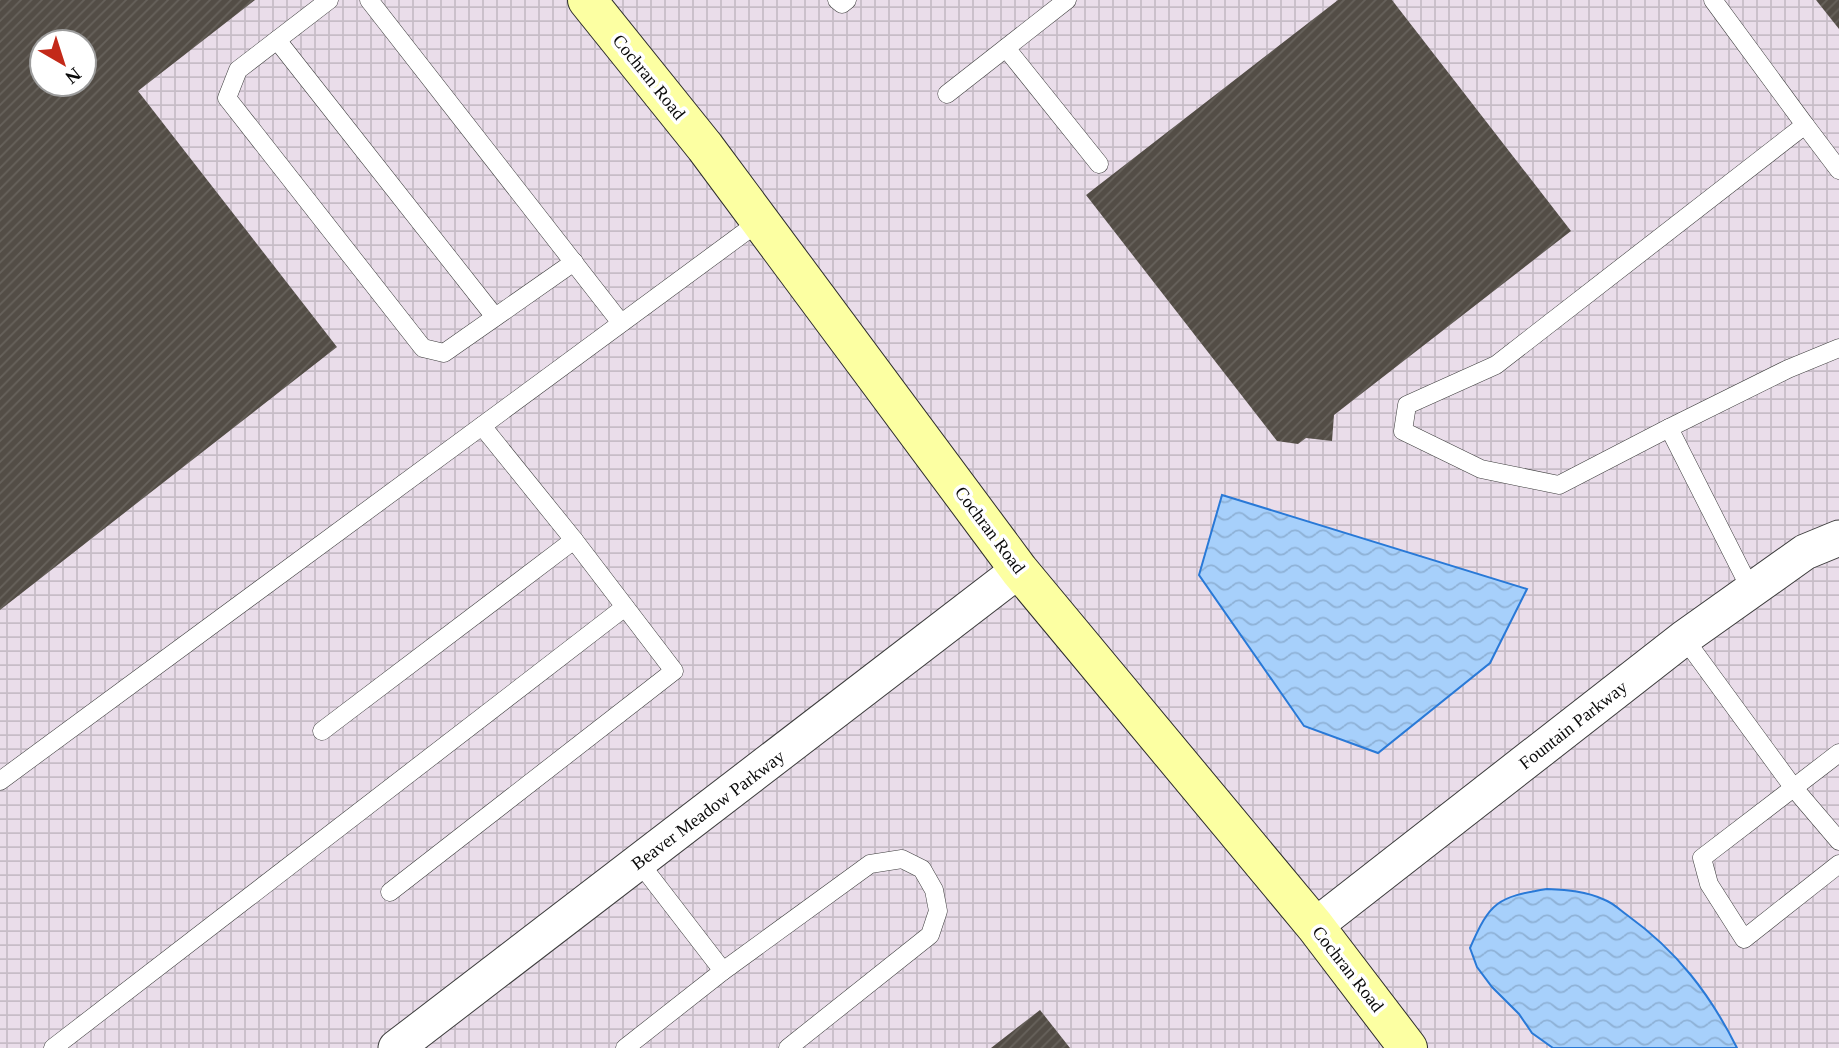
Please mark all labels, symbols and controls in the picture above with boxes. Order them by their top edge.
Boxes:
north arrow [28,28,98,98]
street label: Cochran Road [609,30,689,124]
text: N [61,63,85,88]
street label: Cochran Road [951,483,1029,577]
street label: Fountain Parkway [1515,677,1631,773]
street label: Beaver Meadow Parkway [628,746,788,874]
street label: Cochran Road [1308,922,1388,1016]

